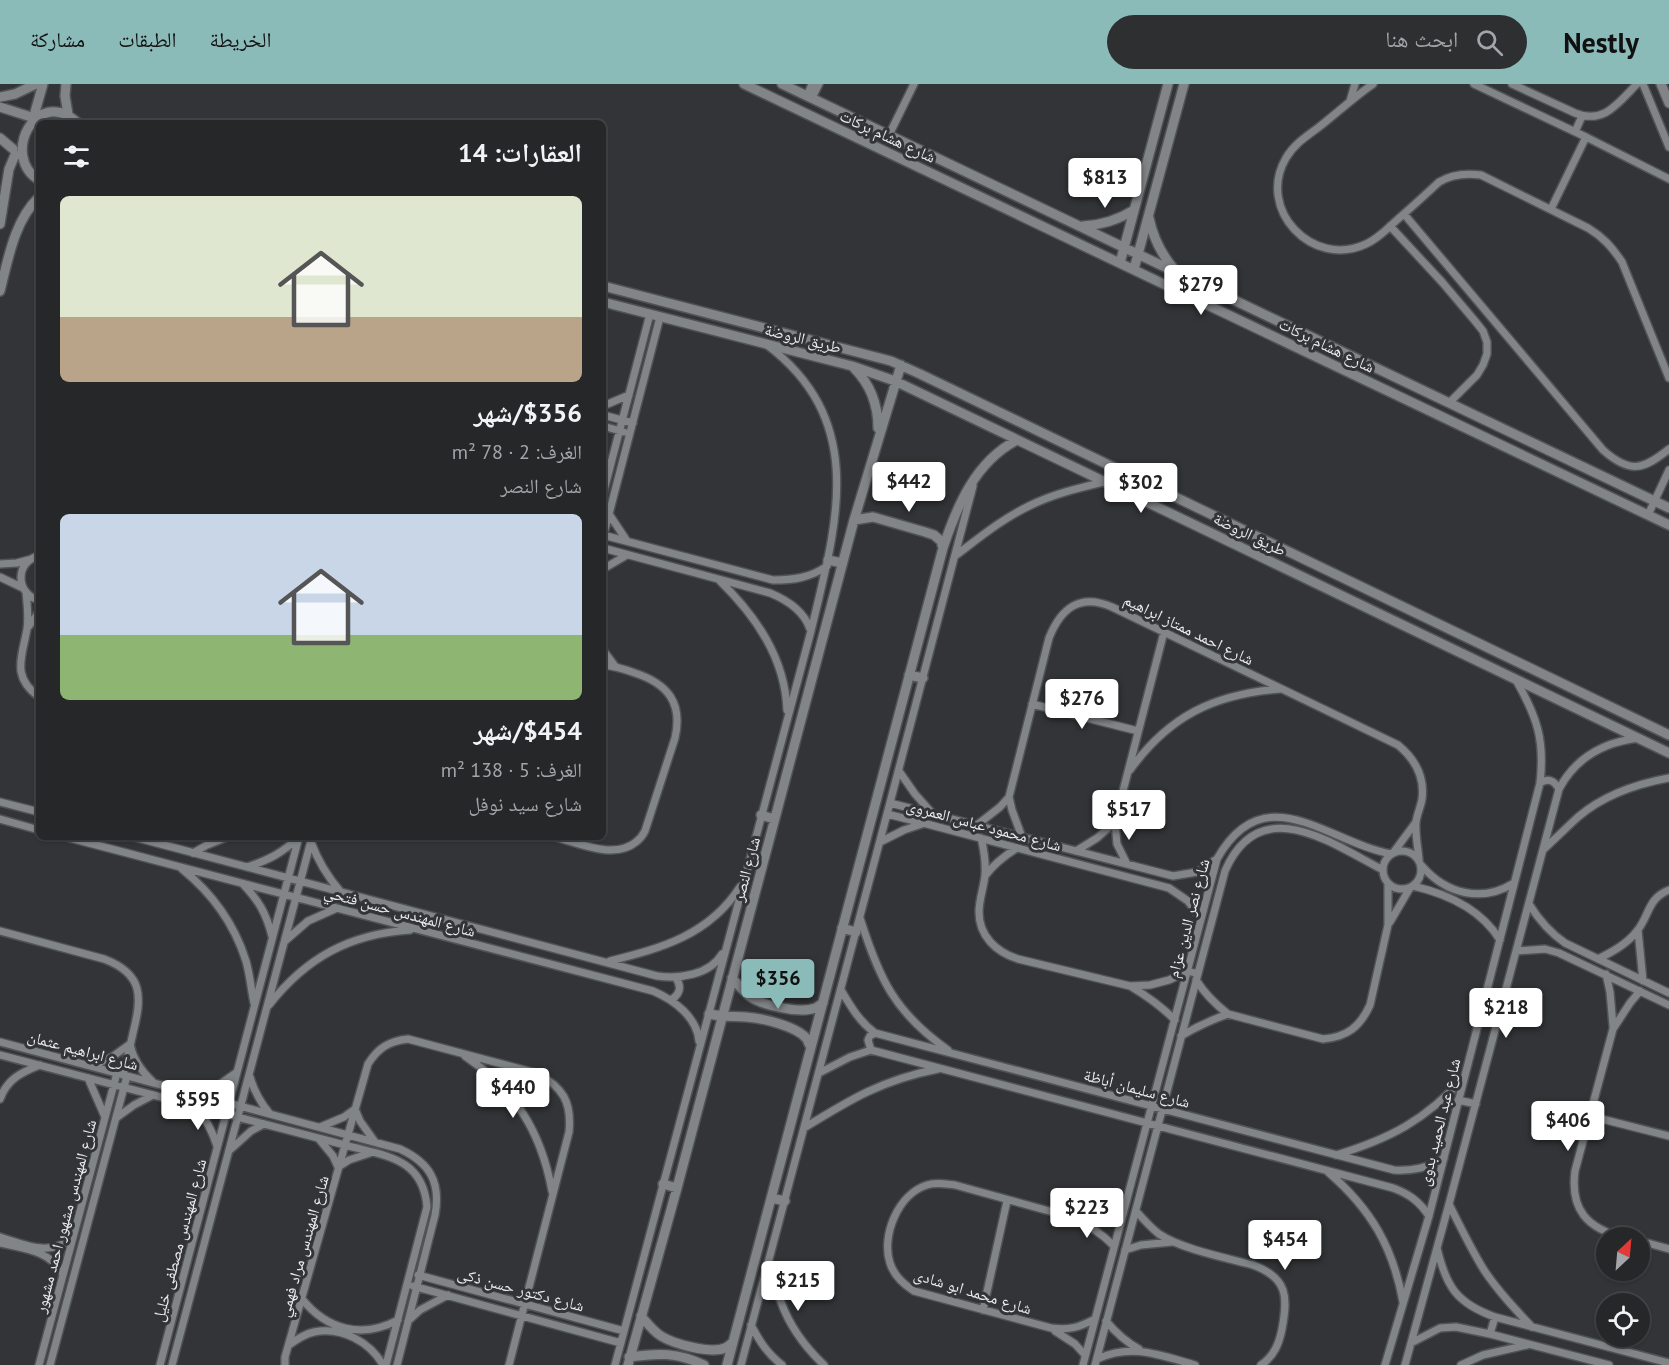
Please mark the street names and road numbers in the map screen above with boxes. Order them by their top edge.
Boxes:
street label: شارع هشام بركات [836,105,939,168]
street label: شارع هشام بركات [1276,313,1378,378]
street label: طريق الروضة [762,319,843,358]
street label: طريق الروضة [1210,508,1289,561]
street label: شارع احمد ممتاز ابراهيم [1120,589,1257,670]
street label: شارع محمود عباس العمروى [904,795,1063,856]
street label: شارع النصر [728,835,765,904]
street label: شارع نصر الدين عزام [1163,856,1214,980]
street label: شارع المهندس حسن فتحي [321,881,478,944]
street label: شارع ابراهيم عثمان [25,1026,140,1075]
street label: شارع عبد الحميد بدوى [1413,1056,1465,1188]
street label: شارع سليمان أباظة [1081,1064,1192,1113]
street label: شارع المهندس مشهور احمد مشهور [29,1117,101,1316]
street label: شارع المهندس مصطفى خليل [148,1156,211,1324]
street label: شارع المهندس مراد فهمي [273,1173,336,1320]
street label: شارع دكتور حسن ذكى [455,1262,587,1316]
street label: شارع محمد ابو شادى [911,1264,1034,1319]

